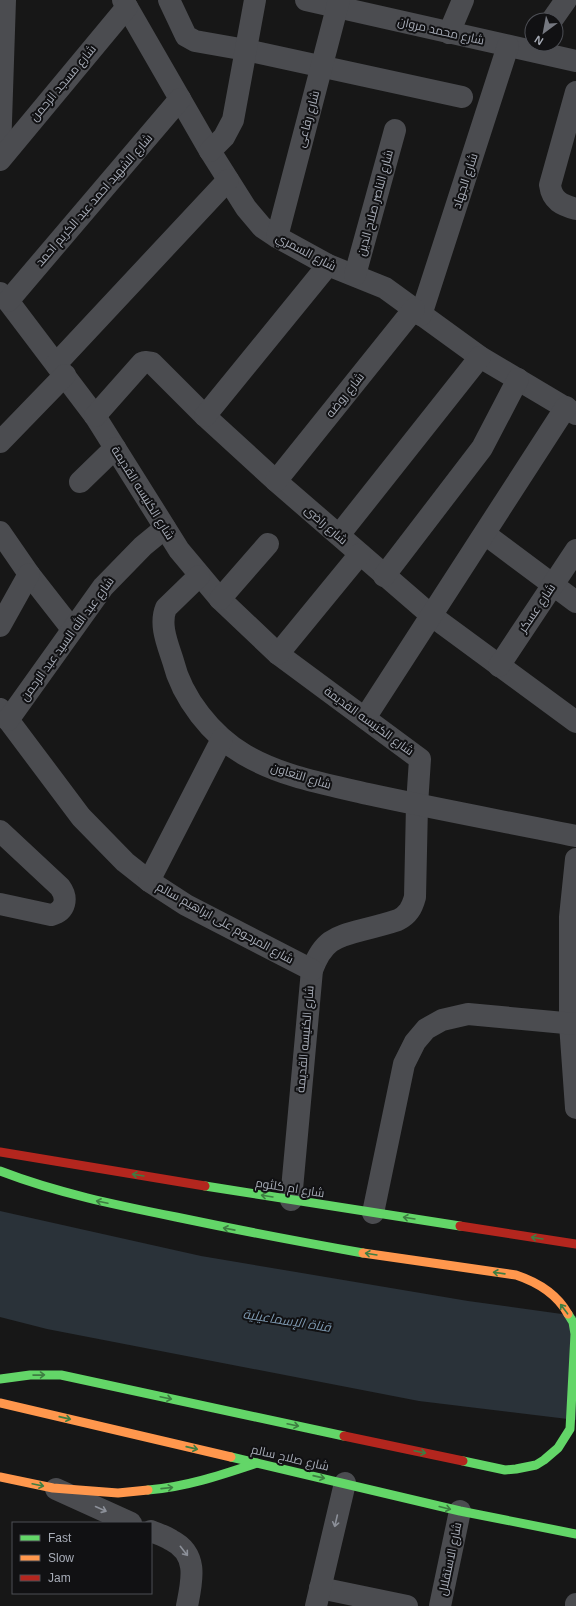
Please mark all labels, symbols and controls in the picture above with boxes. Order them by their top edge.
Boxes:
north arrow [524,12,564,52]
street label: شارع محمد مروان [396,14,486,49]
text: N [532,33,545,48]
street label: شارع مسجد الرحمن [27,42,100,124]
street label: شارع رفاعى [294,89,323,149]
street label: شارع الشهيد احمد عبد الكريم احمد [33,131,156,270]
street label: شارع الناصر صلاح الدين [354,148,397,258]
street label: شارع الجهاد [449,151,482,211]
street label: شارع السمري [272,230,338,276]
street label: شارع روضه [323,370,368,421]
street label: شارع الكنيسه القديمة [108,444,177,543]
street label: شارع راضى [301,503,350,548]
street label: شارع عبد الله السيد عبد الرحمن [16,574,118,704]
street label: شارع عسكر [515,581,559,636]
street label: شارع الكنيسه القديمة [321,684,417,759]
street label: شارع التعاون [269,760,333,793]
street label: شارع المرحوم على ابراهيم سالم [154,879,296,967]
street label: شارع الكنيسه القديمة [293,985,318,1093]
one-way arrow [132,1171,145,1179]
street label: شارع ام كلثوم [254,1176,326,1201]
one-way arrow [261,1192,274,1200]
one-way arrow [96,1198,109,1206]
one-way arrow [403,1214,416,1222]
one-way arrow [223,1224,236,1232]
one-way arrow [531,1234,544,1242]
one-way arrow [365,1250,378,1258]
one-way arrow [493,1269,506,1277]
one-way arrow [560,1303,569,1314]
water label: قناة الإسماعيلية [242,1306,333,1336]
one-way arrow [32,1371,45,1378]
one-way arrow [159,1394,172,1402]
one-way arrow [58,1415,71,1423]
one-way arrow [286,1421,299,1429]
street label: شارع صلاح سالم [249,1442,330,1475]
one-way arrow [185,1444,198,1452]
one-way arrow [414,1449,427,1457]
one-way arrow [312,1474,325,1482]
one-way arrow [31,1482,44,1490]
one-way arrow [160,1484,173,1492]
one-way arrow [438,1504,451,1512]
one-way arrow [95,1506,107,1514]
one-way arrow [332,1515,339,1528]
street label: شارع الاستقلال [435,1521,466,1597]
legend [12,1522,152,1594]
text: Fast [48,1531,72,1545]
one-way arrow [180,1545,188,1556]
text: Slow [48,1551,74,1565]
text: Jam [48,1571,71,1585]

